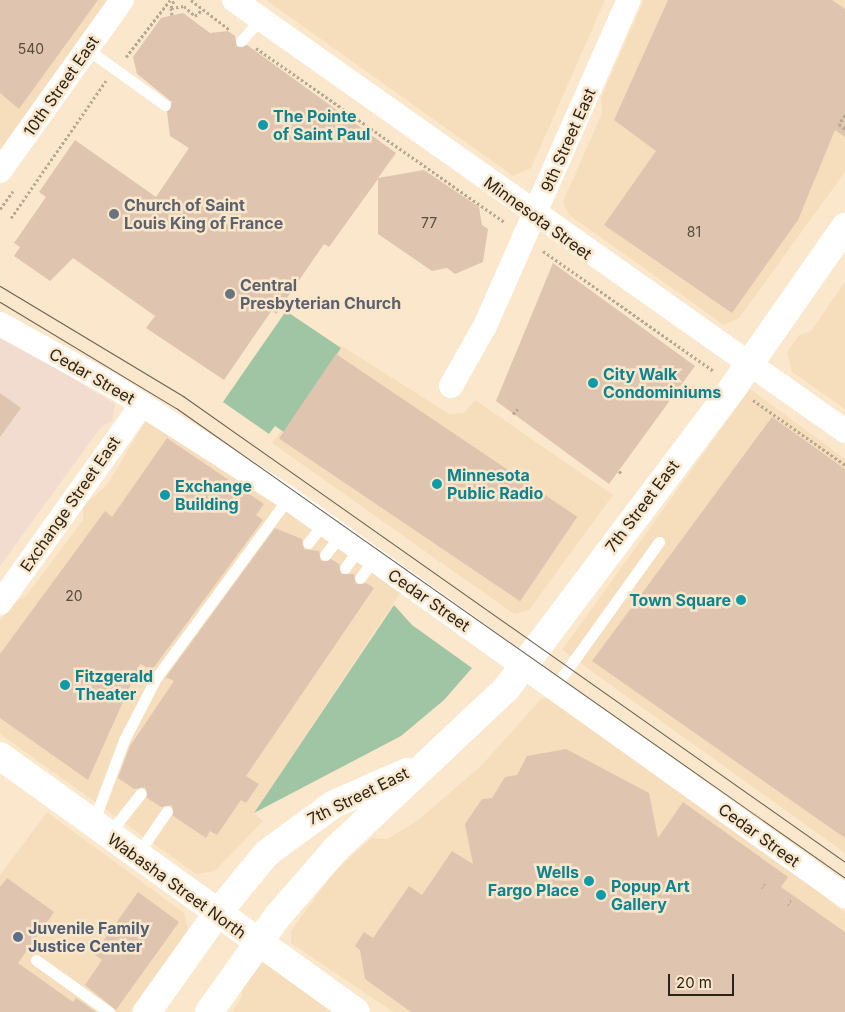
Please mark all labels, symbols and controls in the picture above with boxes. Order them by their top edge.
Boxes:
street label: 10th Street East [19,32,103,140]
house number: 540 [18,41,44,57]
street label: 9th Street East [537,85,599,195]
place label: The Pointe of Saint Paul [273,106,370,144]
marker: The Pointe of Saint Paul [257,119,269,131]
street label: Minnesota Street [480,172,596,264]
place label: Church of Saint Louis King of France [124,195,283,233]
marker: Church of Saint Louis King of France [108,208,120,220]
house number: 77 [421,215,437,231]
house number: 81 [687,224,701,240]
place label: Central Presbyterian Church [240,275,401,313]
marker: Central Presbyterian Church [224,288,236,300]
street label: Cedar Street [46,344,138,408]
place label: City Walk Condominiums [603,364,721,402]
marker: City Walk Condominiums [587,377,599,389]
street label: Exchange Street East [16,433,124,575]
street label: 7th Street East [601,456,683,556]
place label: Minnesota Public Radio [447,465,543,503]
place label: Exchange Building [175,476,252,514]
marker: Minnesota Public Radio [431,478,443,490]
marker: Exchange Building [159,489,171,501]
street label: Cedar Street [384,565,474,635]
house number: 20 [65,588,83,604]
place label: Town Square [629,590,731,610]
marker: Town Square [735,594,747,606]
place label: Fitzgerald Theater [75,666,153,704]
marker: Fitzgerald Theater [59,679,71,691]
street label: 7th Street East [304,763,412,829]
street label: Cedar Street [715,799,803,871]
street label: Wabasha Street North [104,829,250,943]
place label: Wells Fargo Place [488,862,579,900]
marker: Wells Fargo Place [583,875,595,887]
place label: Popup Art Gallery [611,876,690,914]
marker: Popup Art Gallery [595,889,607,901]
place label: Juvenile Family Justice Center [28,918,150,956]
marker: Juvenile Family Justice Center [12,931,24,943]
scale bar [670,964,736,996]
text: 20 m [676,973,712,992]

